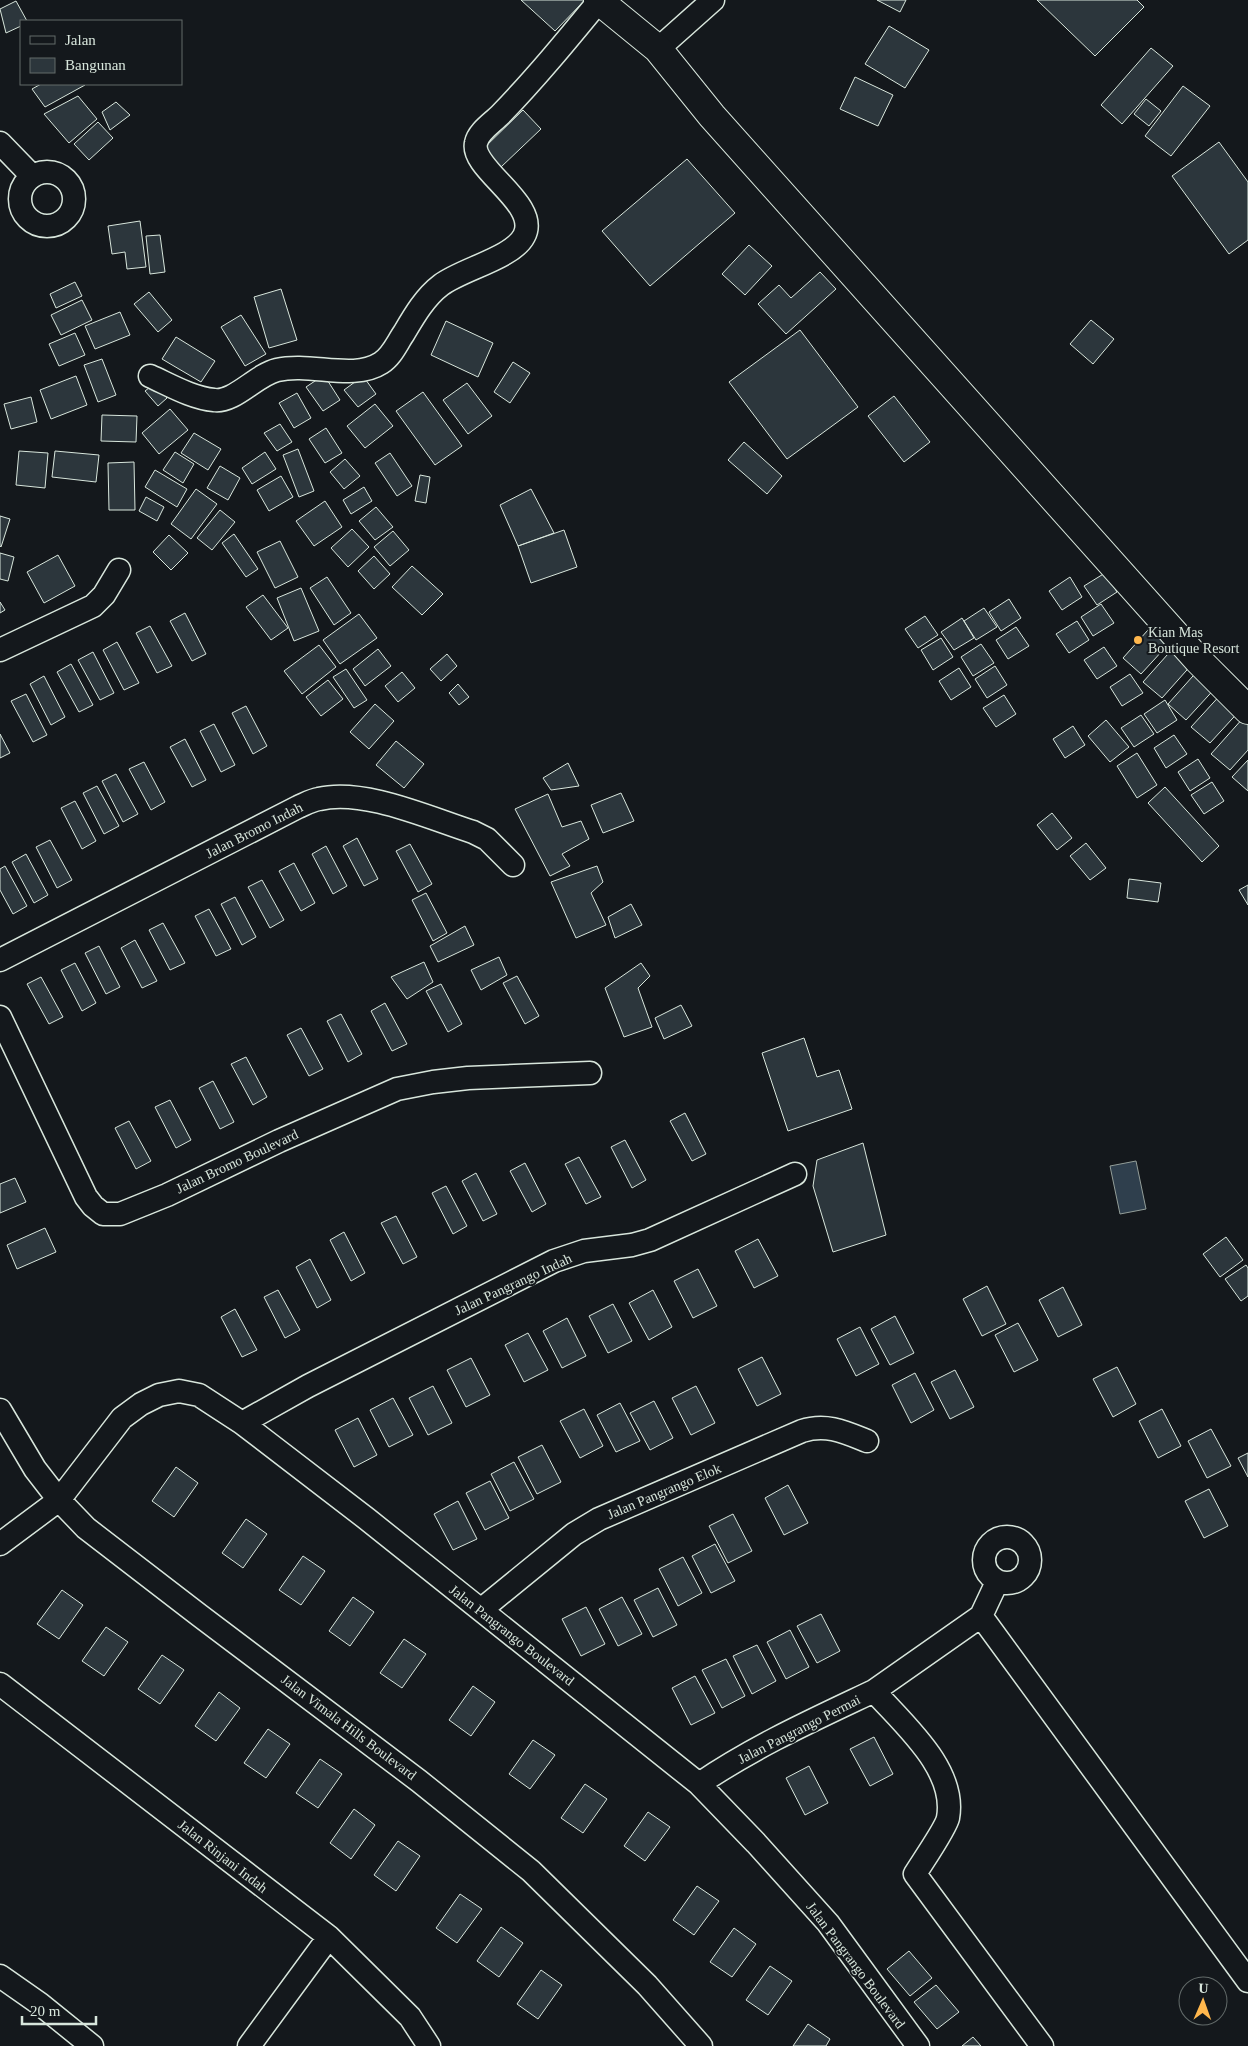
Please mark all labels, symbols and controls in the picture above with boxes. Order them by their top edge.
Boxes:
legend [20,20,182,85]
text: Jalan [65,32,96,48]
text: Bangunan [65,57,126,73]
place label: Kian Mas Boutique Resort [1148,625,1239,656]
marker: Kian Mas Boutique Resort [1132,634,1144,646]
street label: Jalan Bromo Indah [203,800,305,861]
street label: Jalan Bromo Boulevard [174,1127,301,1196]
street label: Jalan Pangrango Indah [452,1251,574,1318]
street label: Jalan Pangrango Elok [605,1461,723,1522]
street label: Jalan Pangrango Boulevard [446,1582,577,1689]
street label: Jalan Vimala Hills Boulevard [278,1672,419,1783]
street label: Jalan Pangrango Permai [736,1692,863,1767]
street label: Jalan Rinjani Indah [175,1817,270,1896]
street label: Jalan Pangrango Boulevard [803,1899,908,2031]
north arrow [1178,1976,1228,2026]
text: U [1198,1981,1209,1996]
scale bar [22,1994,96,2026]
text: 20 m [30,2003,61,2019]

